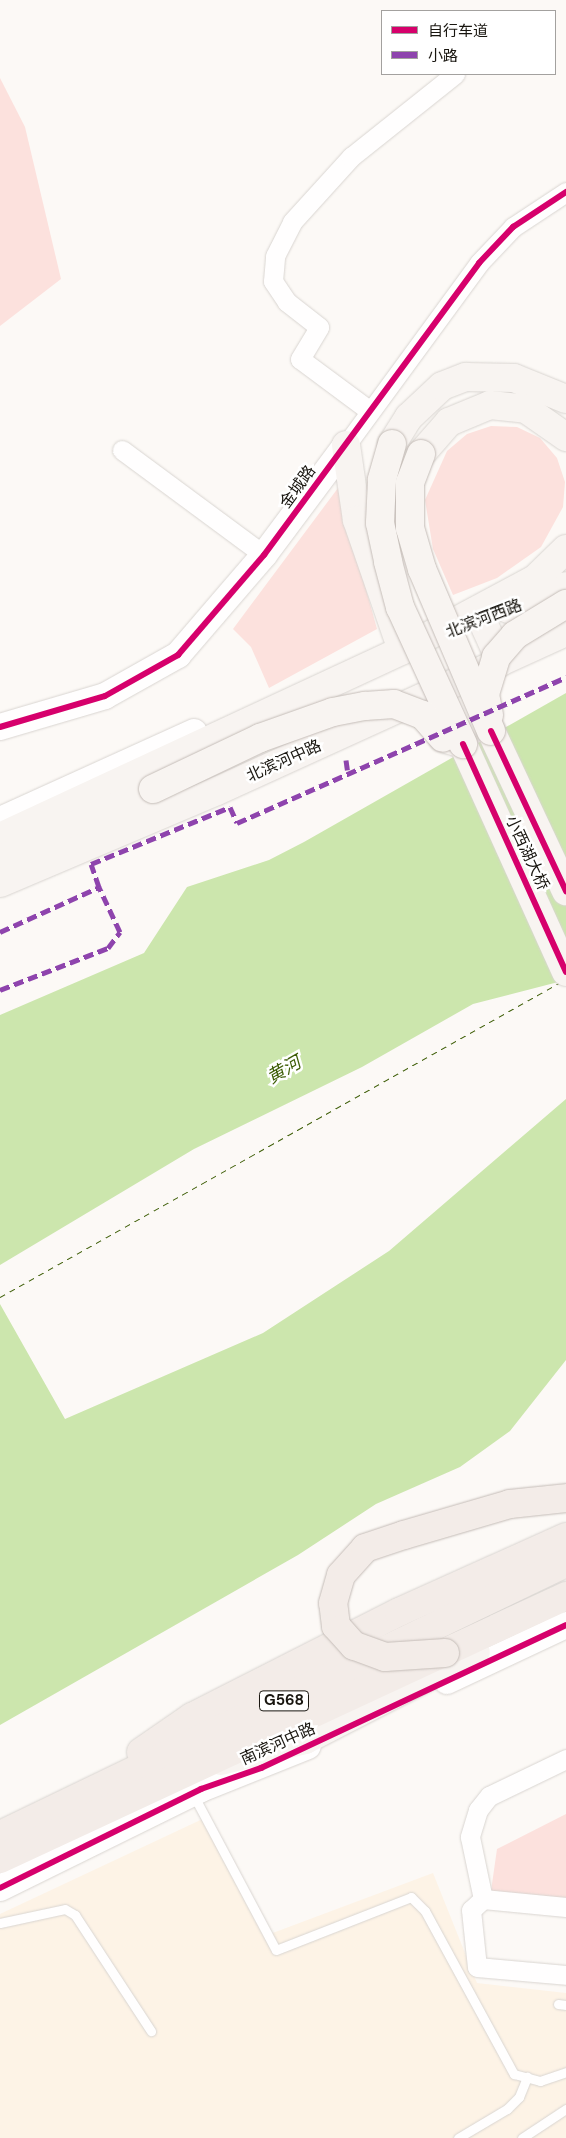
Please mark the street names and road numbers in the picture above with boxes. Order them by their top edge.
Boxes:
street label: 金城路 [276,462,320,512]
street label: 北滨河西路 [443,596,525,642]
street label: 北滨河中路 [244,736,324,786]
street label: 小西湖大桥 [501,813,553,893]
road number: G568 [258,1688,310,1714]
street label: 南滨河中路 [238,1719,318,1769]

